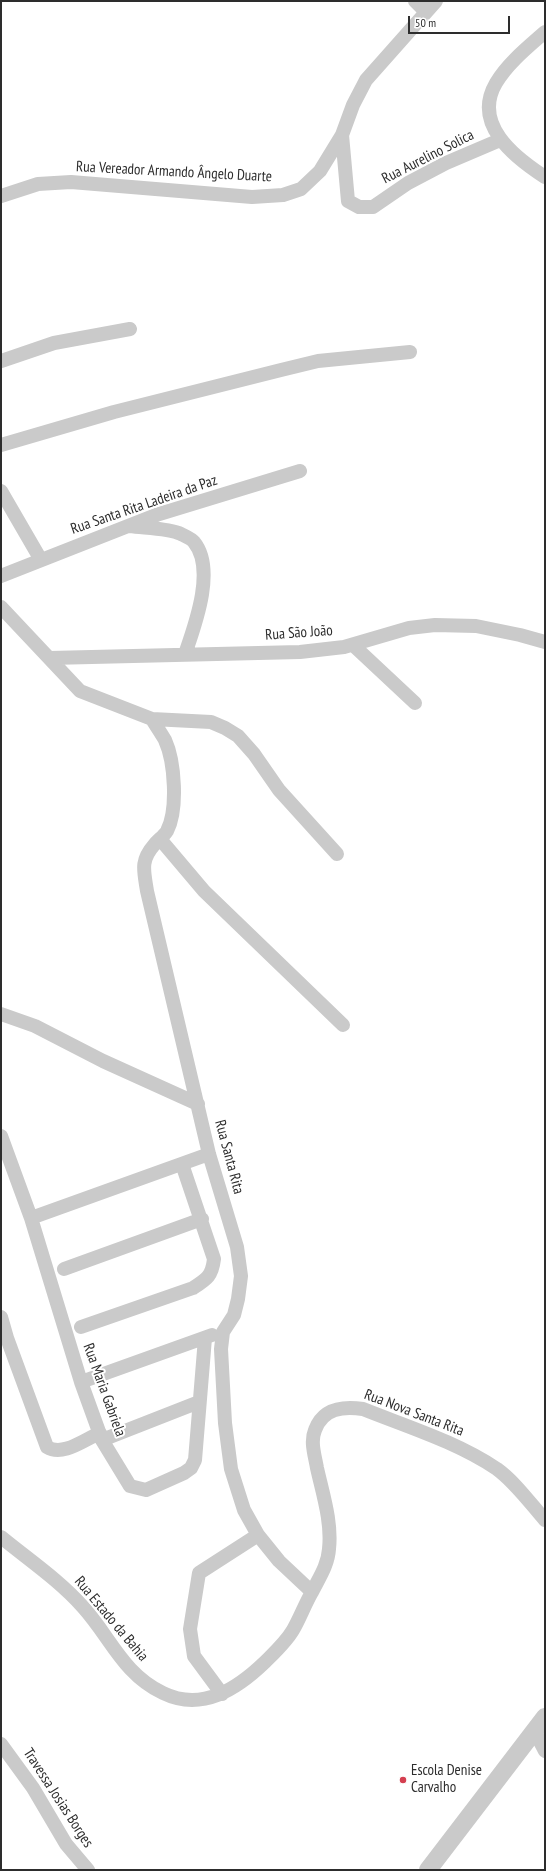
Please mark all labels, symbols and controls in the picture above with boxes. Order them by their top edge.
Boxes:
scale bar [410,8,512,34]
text: 50 m [415,15,436,30]
street label: Rua Aurelino Solica [379,126,477,188]
street label: Rua Vereador Armando Ângelo Duarte [76,158,272,186]
street label: Rua Santa Rita Ladeira da Paz [68,471,220,539]
street label: Rua São João [265,622,333,644]
street label: Rua Santa Rita [211,1118,247,1196]
street label: Rua Maria Gabriela [79,1341,129,1439]
street label: Rua Nova Santa Rita [362,1386,466,1440]
street label: Rua Estado da Bahia [70,1573,152,1665]
street label: Travessa Josias Borges [19,1745,97,1851]
place label: Escola Denise Carvalho [411,1762,482,1797]
marker: Escola Denise Carvalho [398,1775,408,1785]

